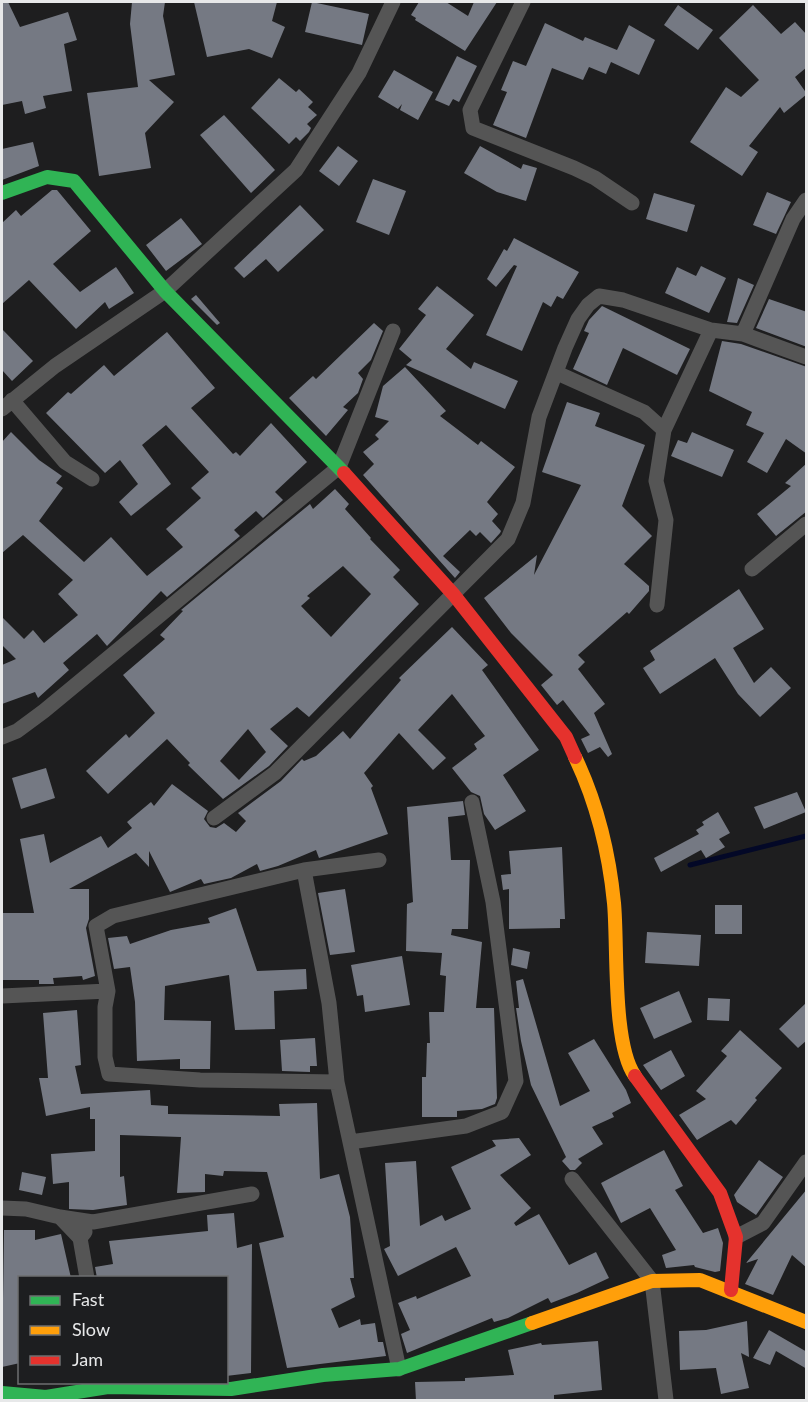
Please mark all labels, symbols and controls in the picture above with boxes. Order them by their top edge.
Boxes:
legend [18,1276,228,1384]
text: Fast [72,1288,105,1310]
text: Slow [72,1318,110,1340]
text: Jam [72,1348,103,1370]

